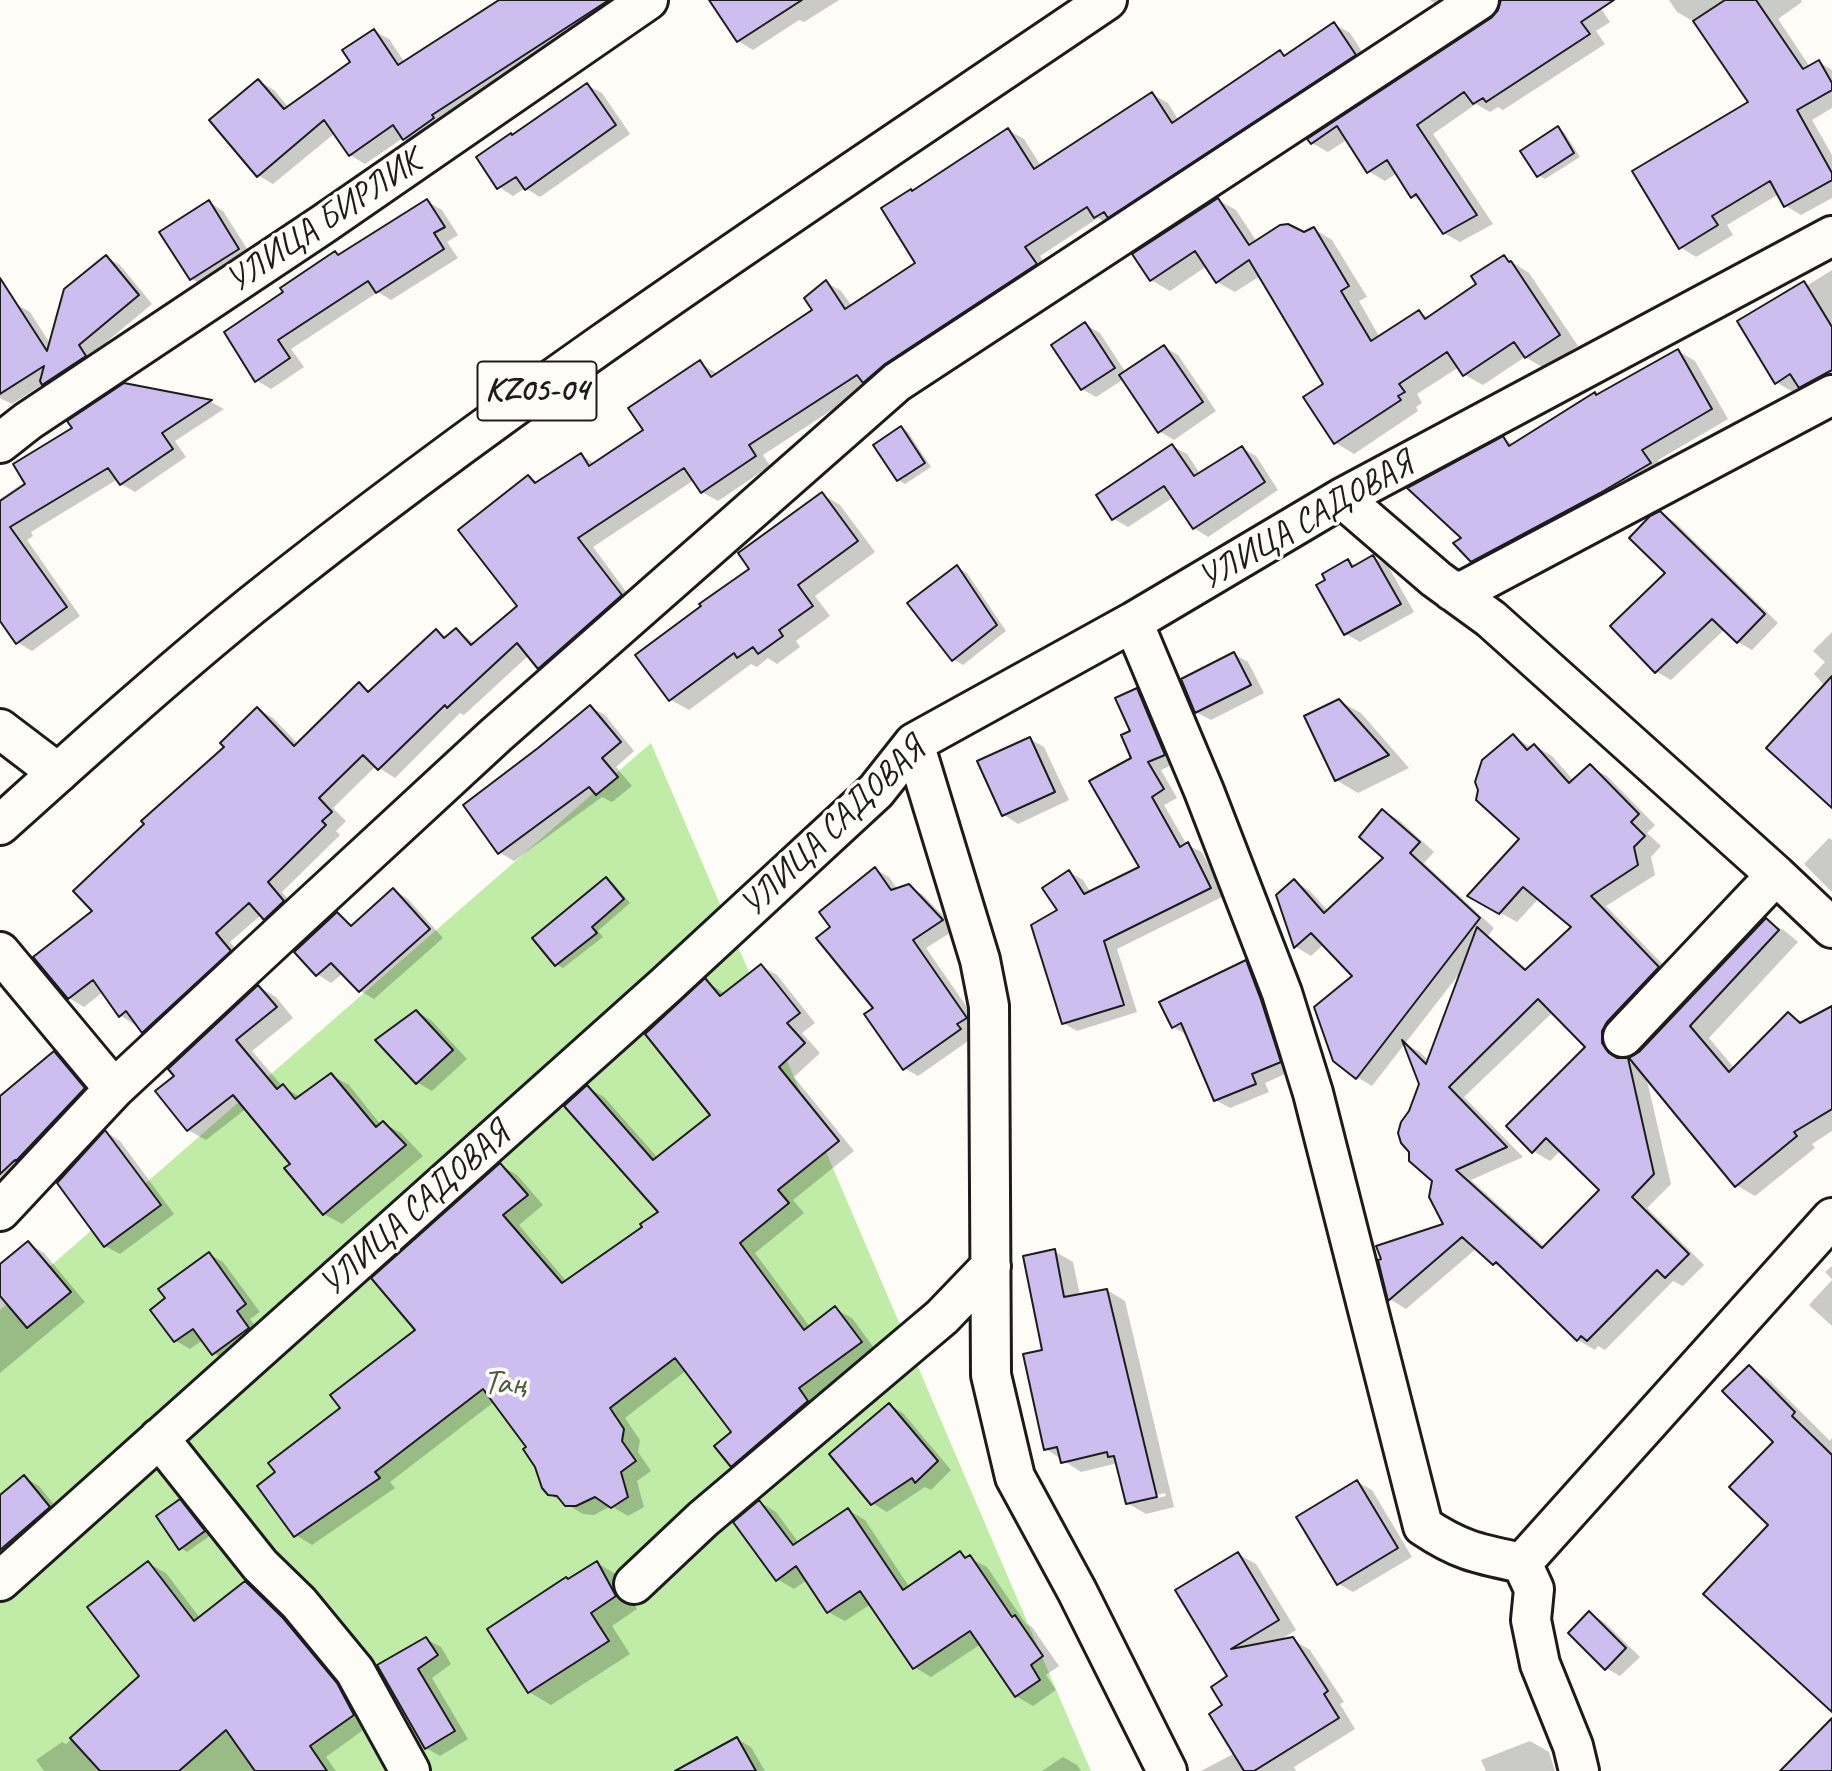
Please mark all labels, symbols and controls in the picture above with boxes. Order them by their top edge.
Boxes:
street label: УЛИЦА БИРЛИК [219,142,429,302]
road number: KZ05-04 [477,362,596,420]
street label: УЛИЦА САДОВАЯ [1191,444,1421,600]
street label: УЛИЦА САДОВАЯ [732,729,934,927]
street label: УЛИЦА САДОВАЯ [312,1114,518,1306]
park label: Таң [483,1363,525,1405]

